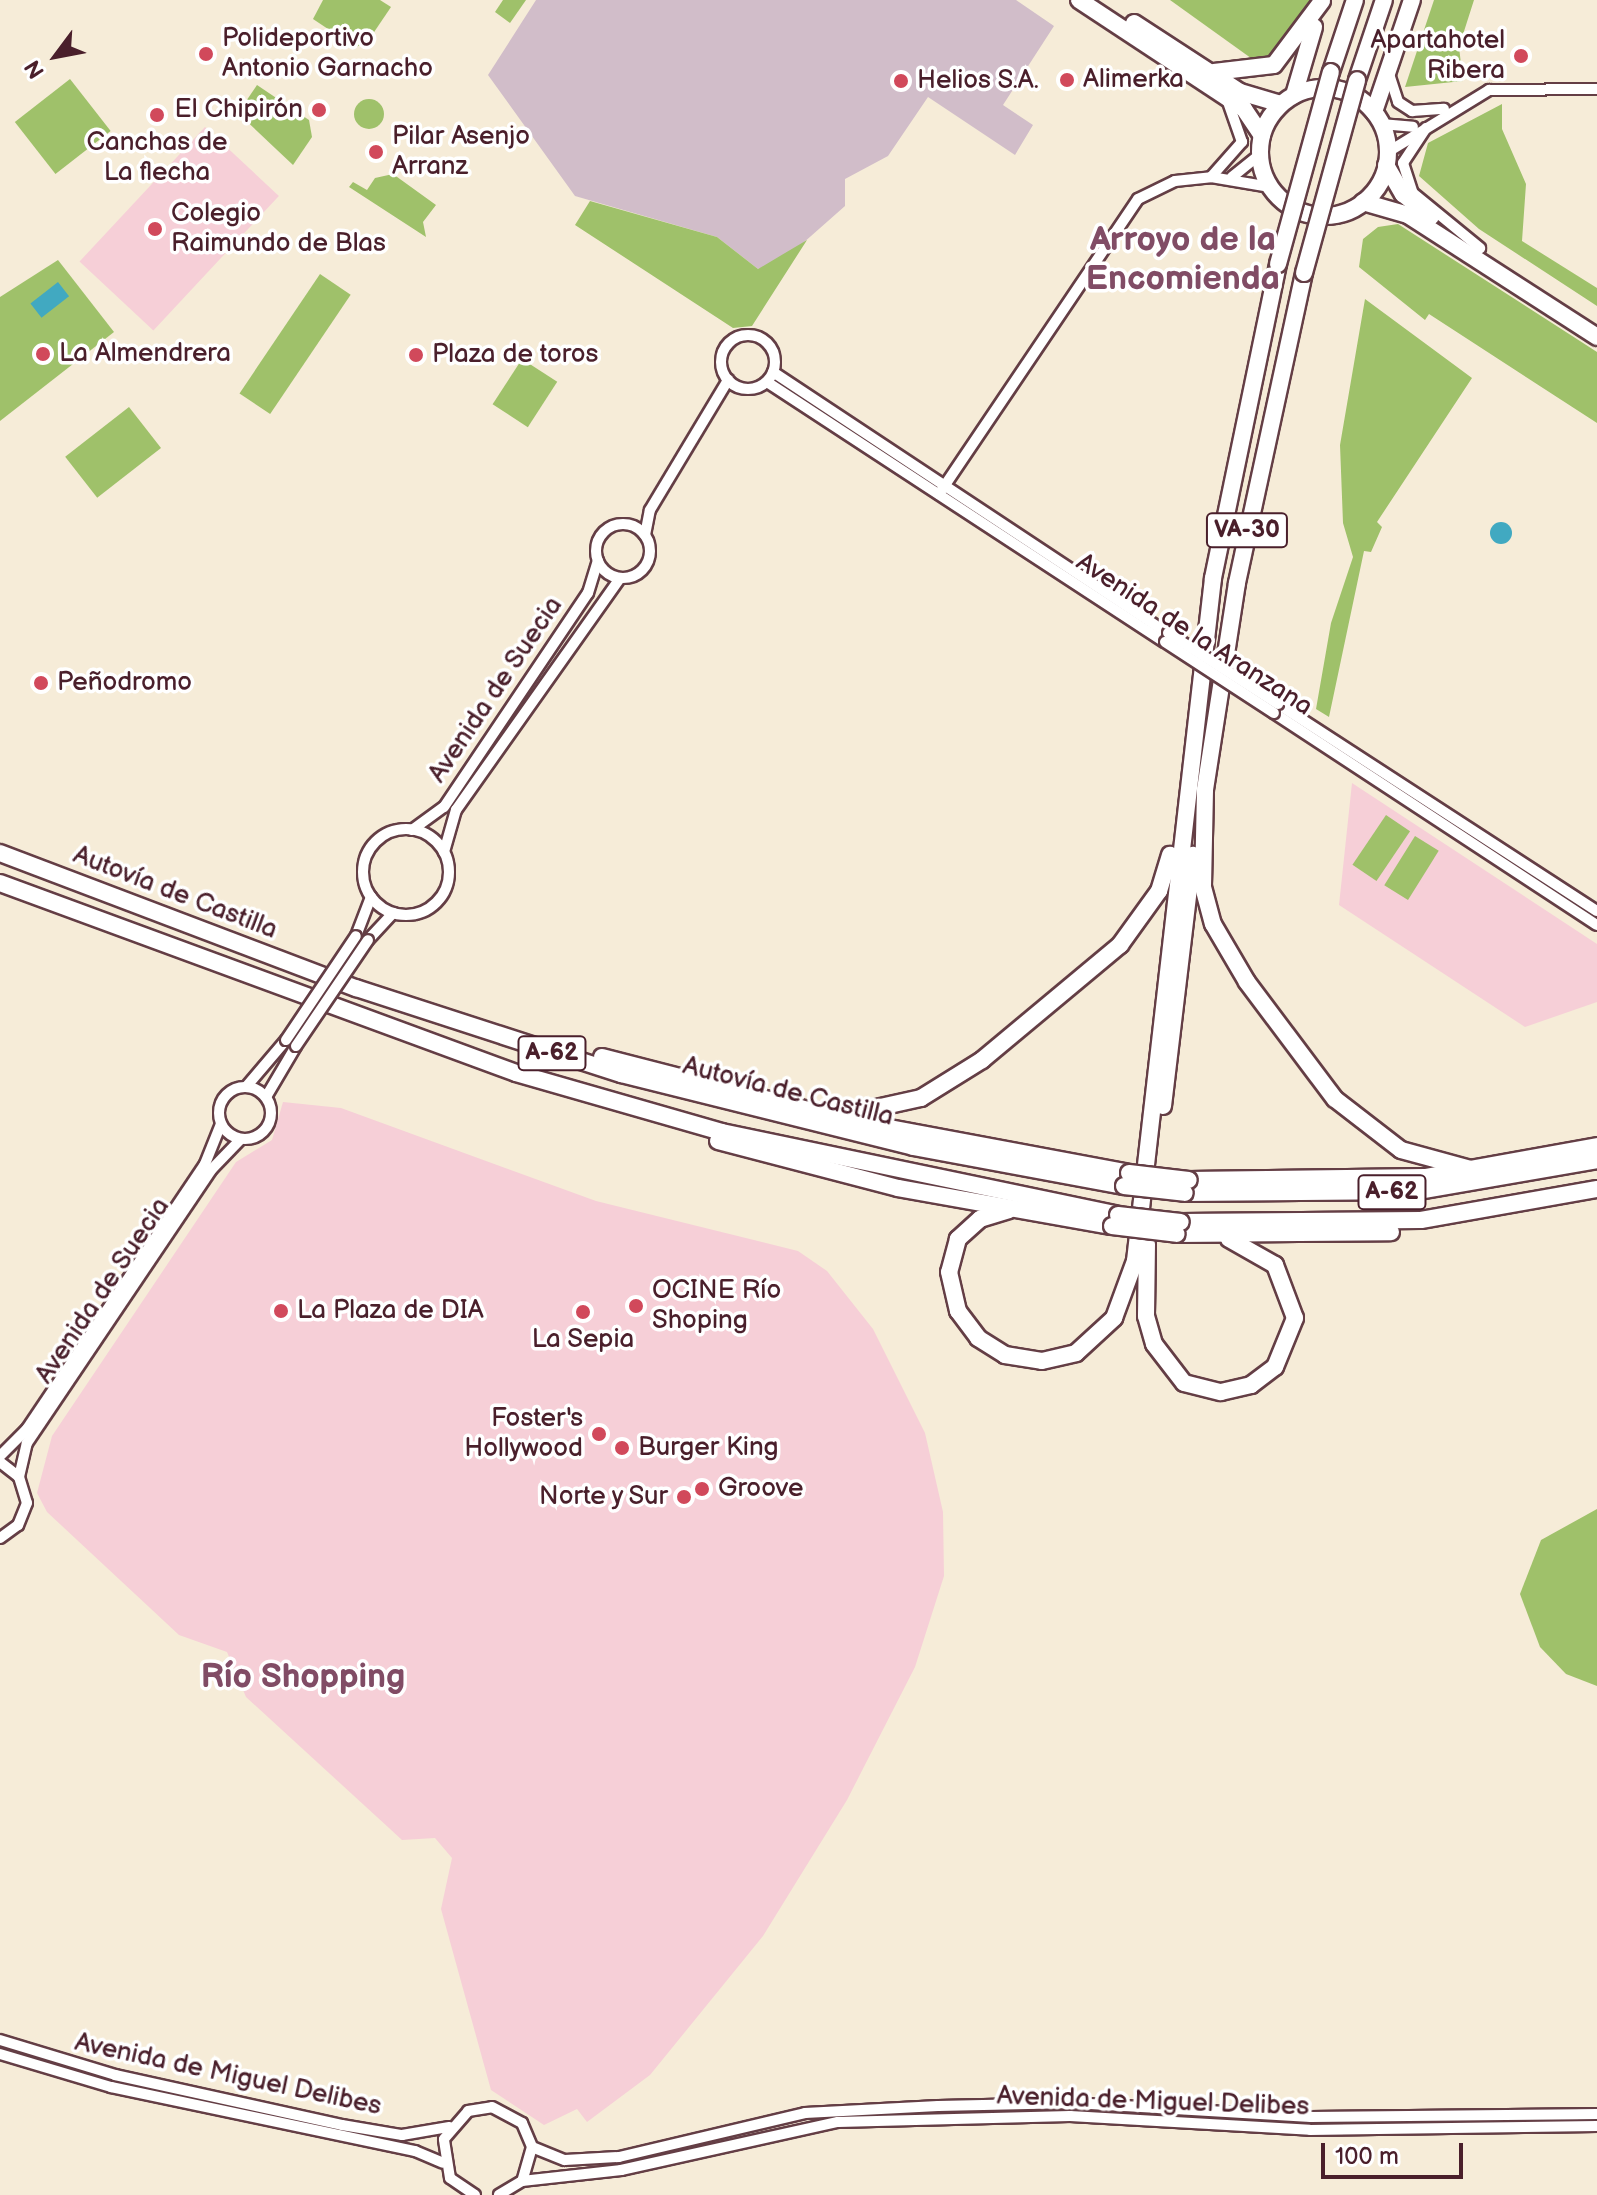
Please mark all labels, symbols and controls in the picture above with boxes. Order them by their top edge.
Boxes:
north arrow [16,16,96,96]
place label: Polideportivo Antonio Garnacho [222,23,433,84]
place label: Apartahotel Ribera [1370,25,1505,86]
marker: Polideportivo Antonio Garnacho [197,45,215,63]
marker: Apartahotel Ribera [1512,47,1530,65]
text: N [19,55,51,83]
place label: Alimerka [1083,64,1184,96]
place label: Helios S.A. [917,65,1039,97]
marker: Alimerka [1058,71,1076,89]
marker: Helios S.A. [892,72,910,90]
place label: El Chipirón [175,94,303,126]
marker: El Chipirón [310,101,328,119]
marker: Canchas de La flecha [148,106,166,124]
place label: Pilar Asenjo Arranz [392,121,530,182]
place label: Canchas de La flecha [87,127,227,188]
marker: Pilar Asenjo Arranz [367,143,385,161]
place label: Colegio Raimundo de Blas [171,198,386,260]
district label: Arroyo de la Encomienda [1086,219,1280,298]
marker: Colegio Raimundo de Blas [146,220,164,238]
place label: La Almendrera [59,338,231,370]
place label: Plaza de toros [432,339,598,371]
marker: La Almendrera [34,345,52,363]
marker: Plaza de toros [407,346,425,364]
road number: VA-30 [1205,510,1289,550]
street label: Avenida de la Aranzana [1070,547,1318,723]
street label: Avenida de Suecia [422,591,570,789]
place label: Peñodromo [57,667,192,699]
marker: Peñodromo [32,674,50,692]
street label: Autovía de Castilla [69,840,281,946]
road number: A-62 [516,1033,588,1073]
street label: Autovía de Castilla [679,1051,897,1133]
road number: A-62 [1356,1172,1428,1212]
street label: Avenida de Suecia [29,1192,177,1390]
place label: OCINE Río Shoping [652,1275,781,1336]
place label: La Plaza de DIA [297,1295,484,1327]
marker: OCINE Río Shoping [627,1297,645,1315]
marker: La Plaza de DIA [272,1302,290,1320]
marker: La Sepia [574,1303,592,1321]
place label: La Sepia [532,1324,634,1356]
place label: Foster's Hollywood [464,1403,583,1464]
marker: Foster's Hollywood [590,1425,608,1443]
place label: Burger King [638,1432,779,1464]
marker: Burger King [613,1439,631,1457]
place label: Groove [718,1473,803,1505]
marker: Groove [693,1480,711,1498]
place label: Norte y Sur [536,1481,668,1513]
marker: Norte y Sur [675,1488,693,1506]
district label: Río Shopping [201,1657,405,1697]
street label: Avenida de Miguel Delibes [72,2027,384,2123]
street label: Avenida de Miguel Delibes [996,2081,1310,2123]
scale bar [1325,2127,1467,2177]
text: 100 m [1335,2142,1399,2171]

